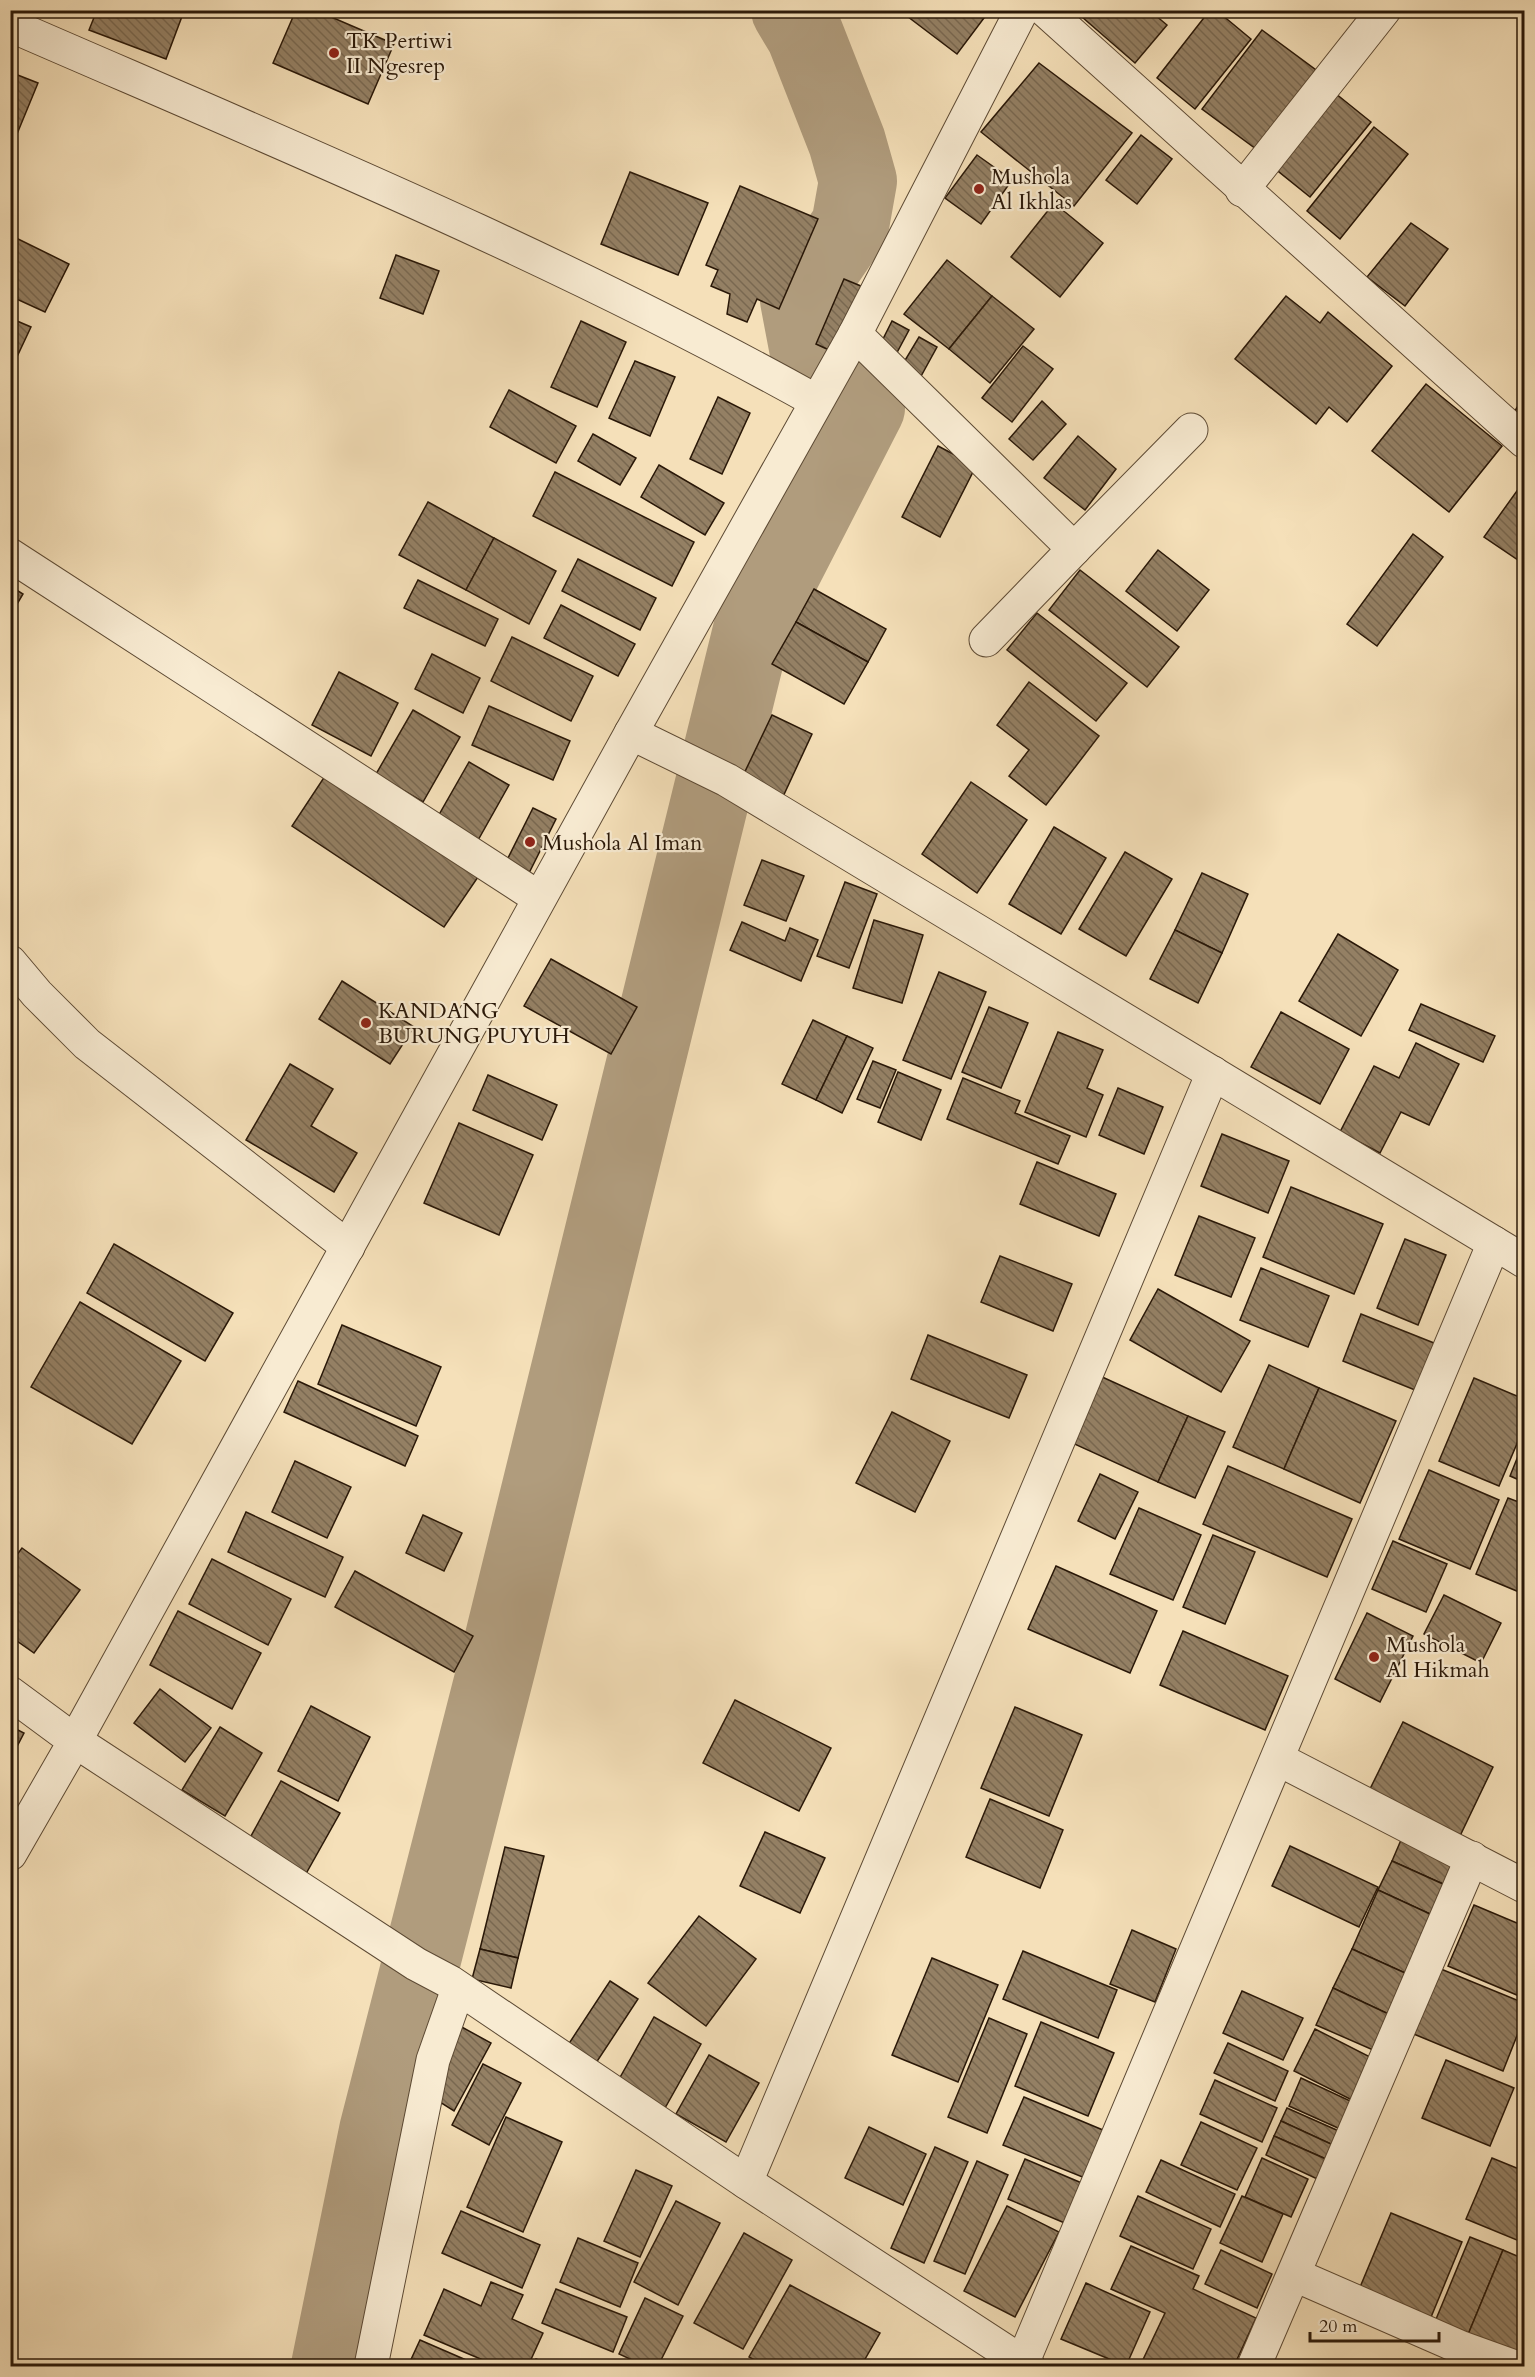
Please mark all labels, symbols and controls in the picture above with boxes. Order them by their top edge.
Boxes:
place label: TK Pertiwi II Ngesrep [346,26,452,81]
marker: TK Pertiwi II Ngesrep [327,46,341,60]
place label: Mushola Al Ikhlas [991,162,1072,217]
marker: Mushola Al Ikhlas [972,182,986,196]
place label: Mushola Al Iman [542,828,703,858]
marker: Mushola Al Iman [523,835,537,849]
place label: KANDANG BURUNG PUYUH [378,996,570,1051]
marker: KANDANG BURUNG PUYUH [359,1016,373,1030]
place label: Mushola Al Hikmah [1386,1630,1490,1685]
marker: Mushola Al Hikmah [1367,1650,1381,1664]
scale bar [1310,2305,1439,2343]
text: 20 m [1319,2314,1358,2339]

